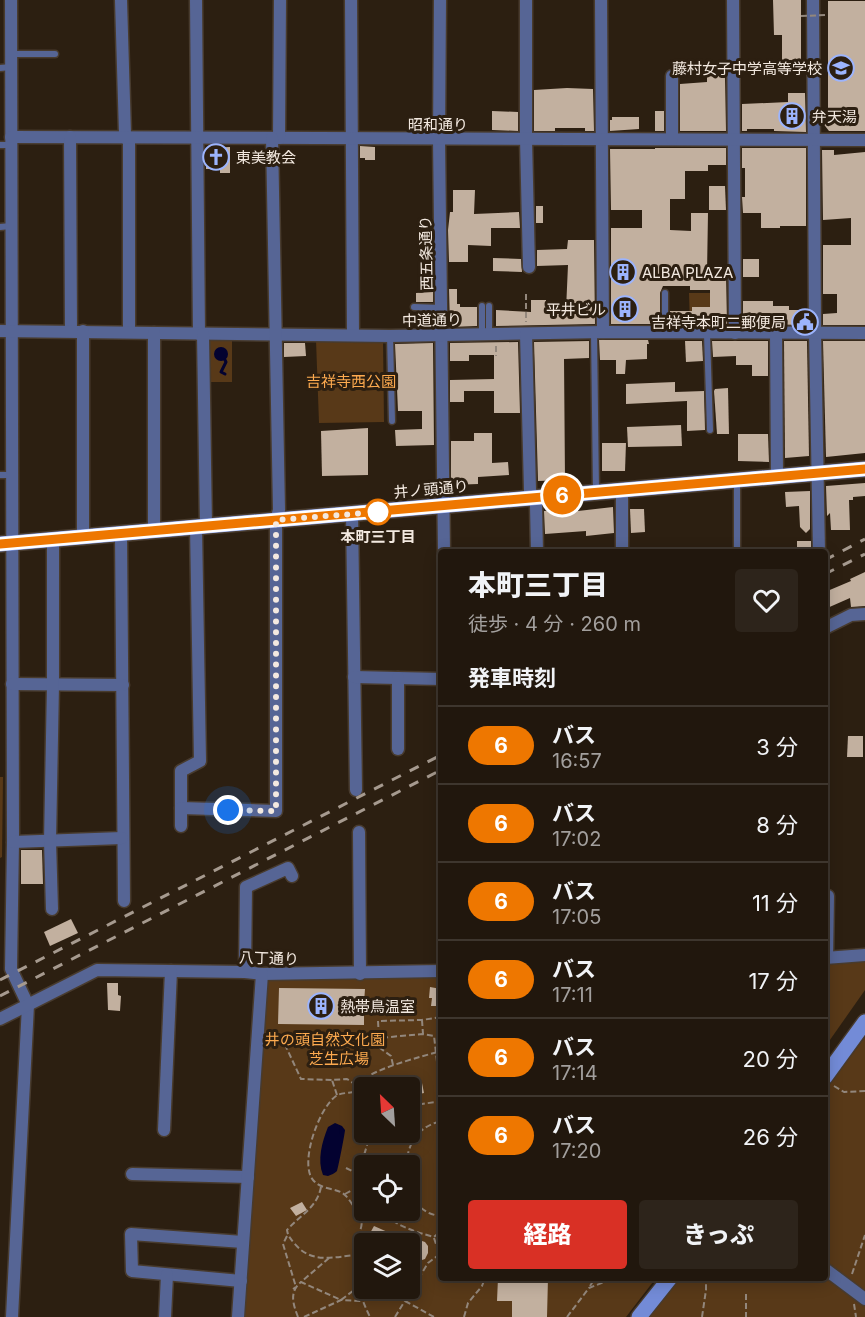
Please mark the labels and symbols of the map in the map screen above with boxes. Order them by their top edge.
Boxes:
school or university icon: 藤村女子中学高等学校 [826,53,856,83]
place label: 藤村女子中学高等学校 [672,59,822,78]
building icon: 弁天湯 [777,101,807,131]
place label: 弁天湯 [812,107,857,126]
street label: 昭和通り [408,115,468,134]
church icon: 東美教会 [201,142,231,172]
place label: 東美教会 [236,148,296,167]
street label: 西五条通り [416,215,436,291]
building icon: ALBA PLAZA [608,257,638,287]
place label: ALBA PLAZA [642,263,733,282]
building icon: 平井ビル [610,294,640,324]
place label: 平井ビル [546,300,606,319]
public building icon: 吉祥寺本町二郵便局 [790,307,820,337]
street label: 中道通り [402,310,462,330]
place label: 吉祥寺本町二郵便局 [651,313,786,332]
park label: 吉祥寺西公園 [306,372,396,391]
street label: 井ノ頭通り [393,476,469,502]
line badge: 6 [542,476,582,514]
marker: 本町三丁目 [365,499,391,525]
place label: 本町三丁目 [340,527,416,546]
your location [213,795,243,825]
street label: 八丁通り [239,947,299,969]
building icon: 熱帯鳥温室 [306,991,336,1021]
place label: 熱帯鳥温室 [340,997,415,1016]
park label: 井の頭自然文化園 [265,1030,385,1049]
park label: 芝生広場 [309,1049,369,1068]
north arrow [354,1077,420,1143]

